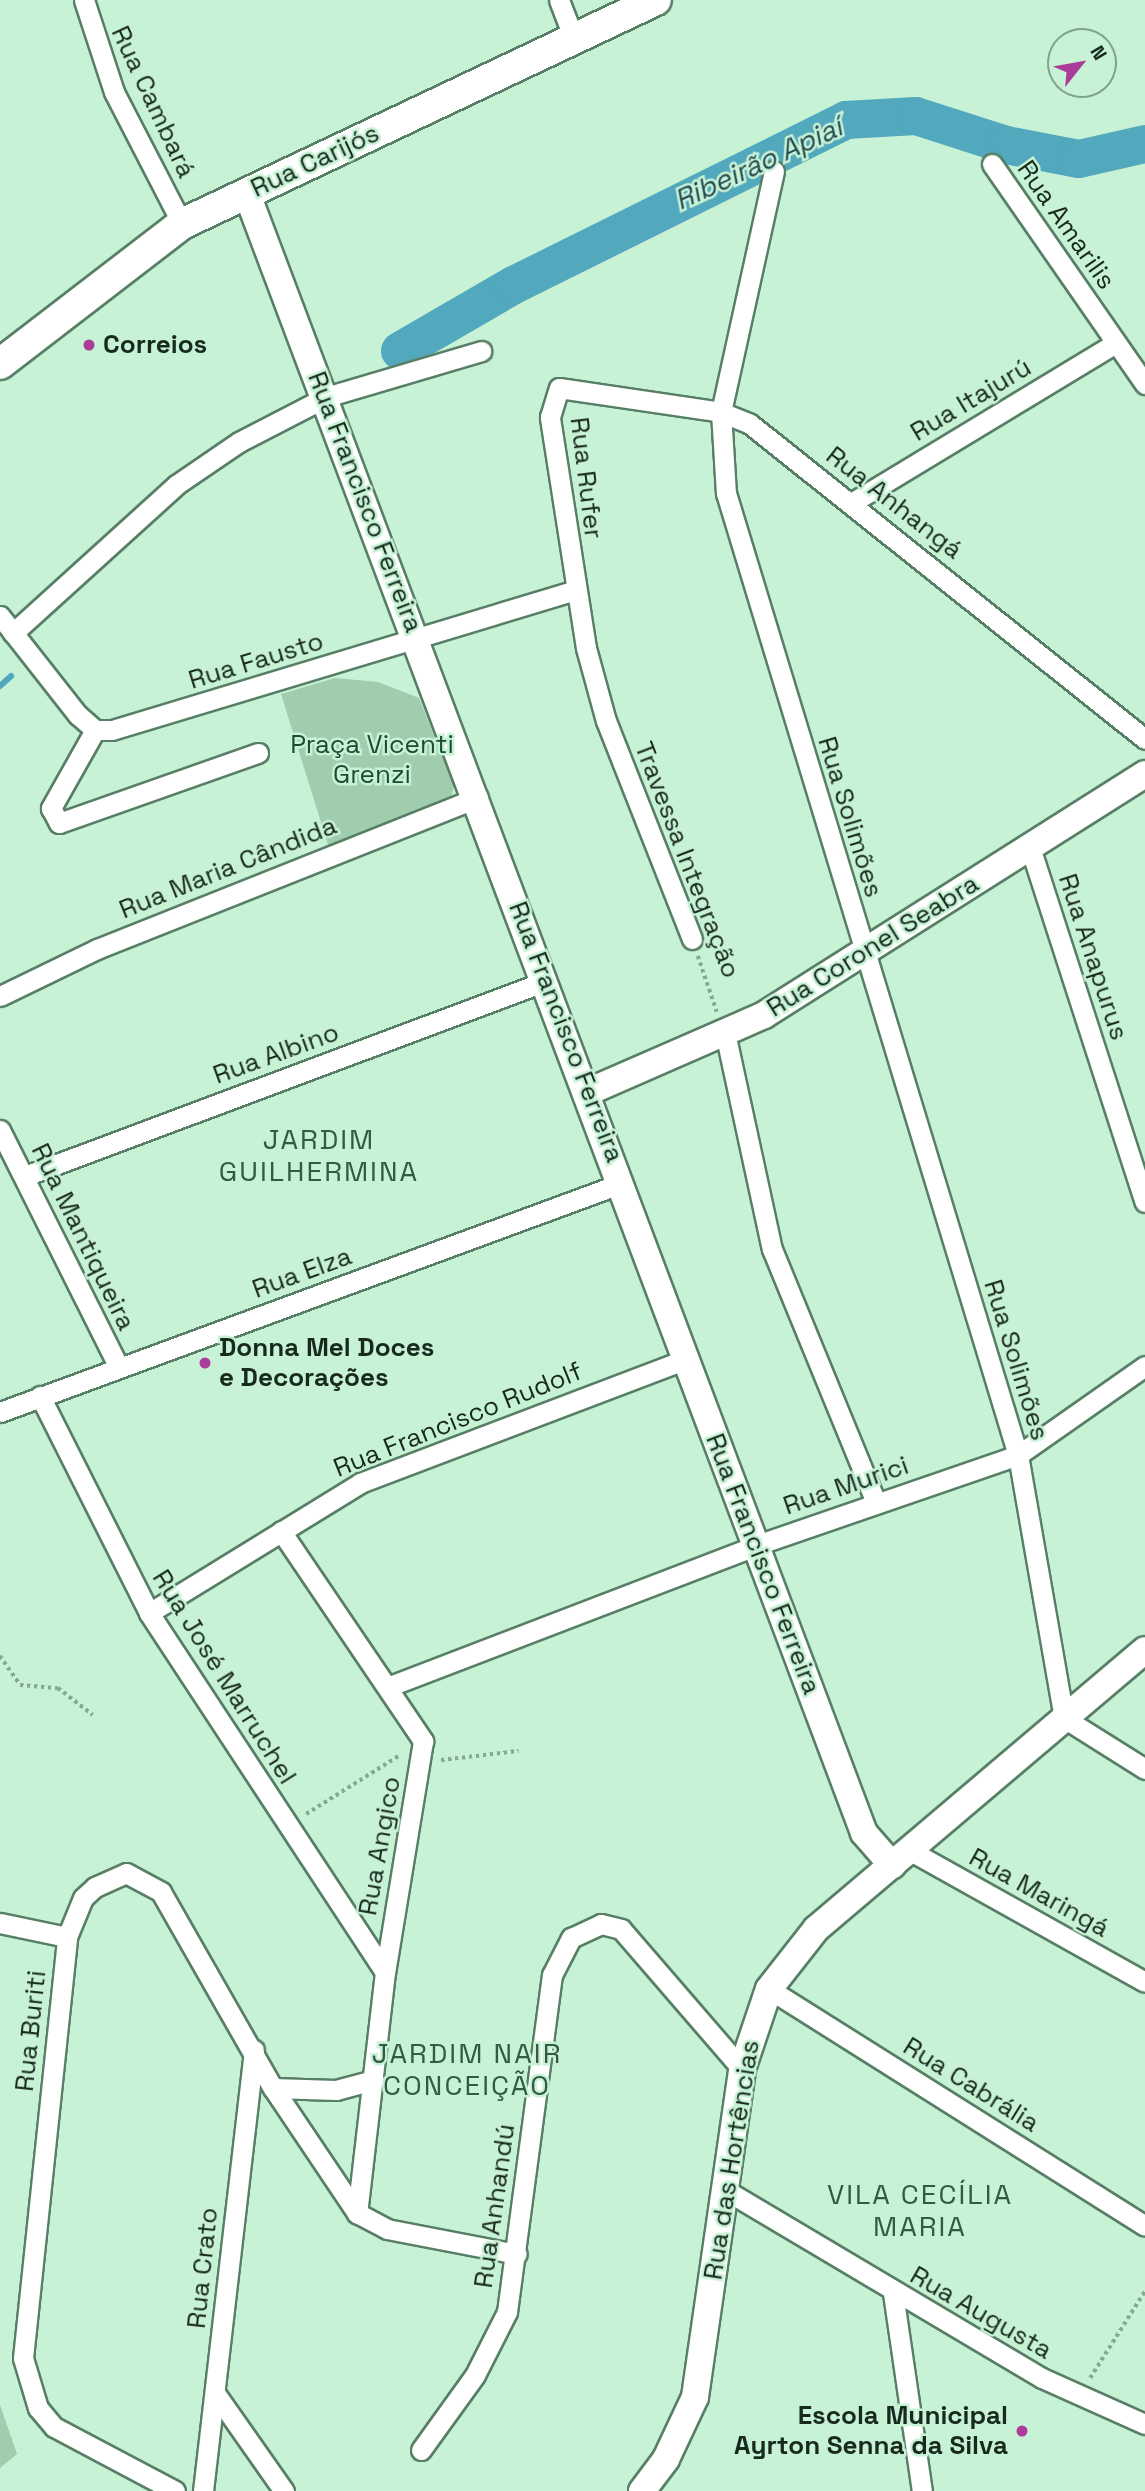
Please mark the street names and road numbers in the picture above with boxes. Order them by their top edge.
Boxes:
street label: Rua Cambará [104,21,202,183]
street label: Rua Carijós [246,118,384,204]
street label: Rua Amarilis [1010,155,1122,295]
street label: Rua Itajurú [905,352,1037,448]
street label: Rua Francisco Ferreira [301,367,429,637]
street label: Rua Rufer [563,415,609,541]
street label: Rua Anhangá [819,440,969,566]
street label: Rua Fausto [185,626,327,696]
street label: Rua Solimões [811,733,889,901]
street label: Travessa Integração [628,738,746,982]
street label: Rua Maria Cândida [115,810,341,926]
street label: Rua Coronel Seabra [761,868,985,1024]
street label: Rua Anapurus [1051,870,1135,1044]
street label: Rua Francisco Ferreira [502,897,630,1167]
street label: Rua Albino [209,1017,343,1091]
street label: Rua Mantiqueira [24,1138,142,1336]
street label: Rua Elza [248,1241,356,1305]
street label: Rua Solimões [977,1276,1055,1444]
street label: Rua Francisco Rudolf [329,1356,587,1484]
street label: Rua Francisco Ferreira [699,1429,827,1699]
street label: Rua Murici [779,1450,913,1522]
street label: Rua José Marruchel [145,1564,303,1790]
street label: Rua Angico [352,1774,408,1918]
street label: Rua Maringá [964,1842,1114,1944]
street label: Rua Buriti [9,1969,53,2093]
street label: Rua Cabrália [897,2031,1045,2139]
street label: Rua das Hortências [698,2038,766,2282]
street label: Rua Anhandú [468,2122,522,2290]
street label: Rua Crato [181,2206,225,2330]
street label: Rua Augusta [904,2260,1058,2366]

